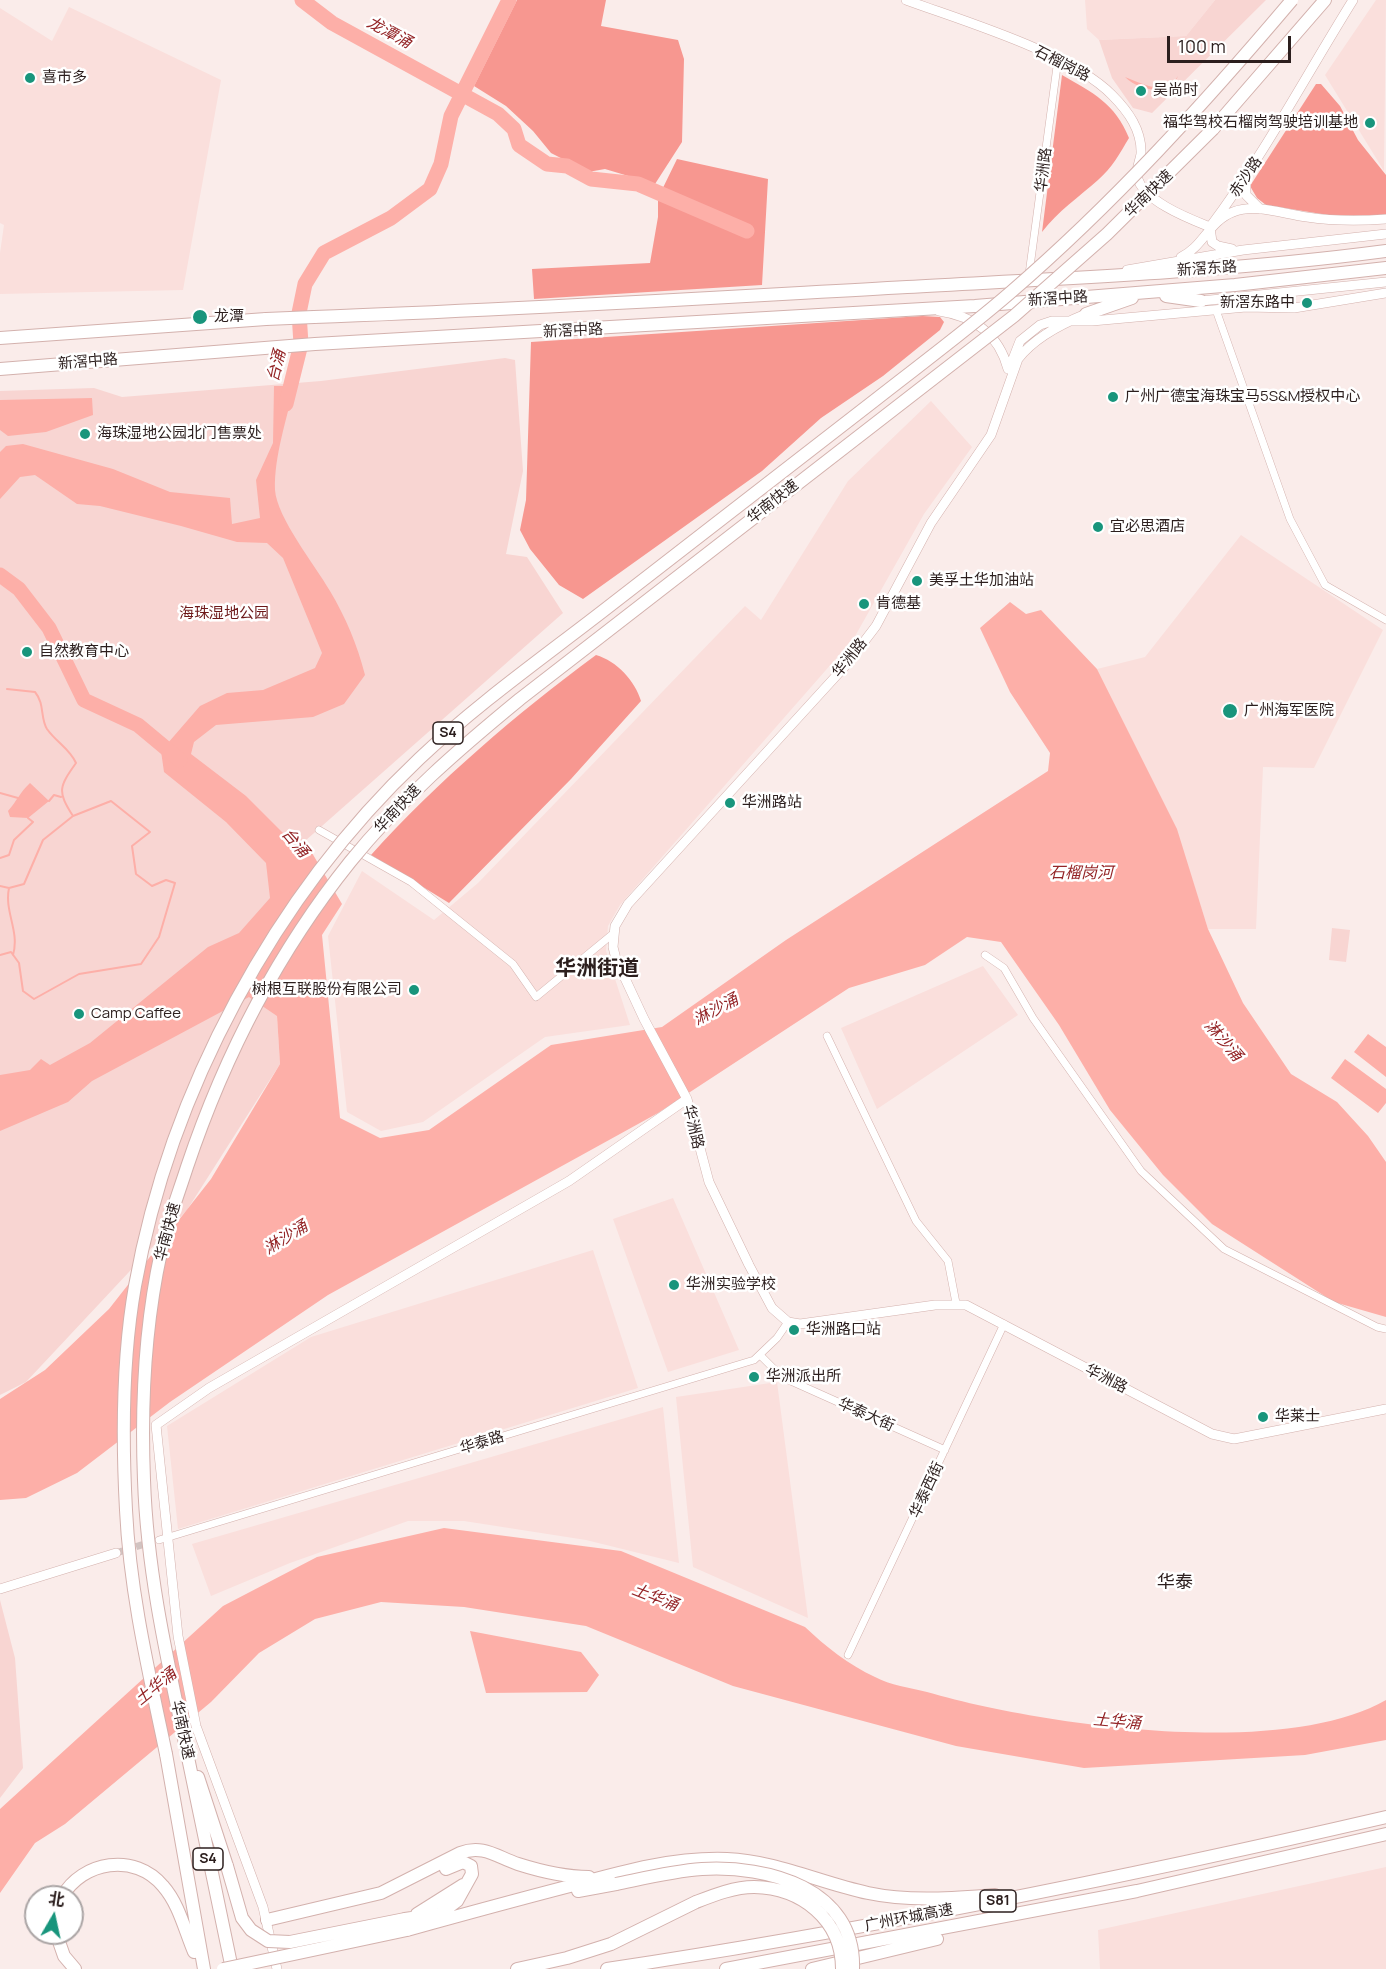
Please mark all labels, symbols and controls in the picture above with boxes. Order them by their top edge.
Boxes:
water label: 龙潭涌 [363,13,415,53]
scale bar [1170,24,1294,62]
text: 100 m [1178,34,1226,58]
street label: 石榴岗路 [1031,42,1093,86]
place label: 喜市多 [42,69,87,87]
marker: 喜市多 [23,71,37,85]
place label: 吴尚时 [1153,82,1198,100]
marker: 吴尚时 [1134,84,1148,98]
place label: 福华驾校石榴岗驾驶培训基地 [1163,114,1358,132]
marker: 福华驾校石榴岗驾驶培训基地 [1363,116,1377,130]
street label: 华洲路 [1032,147,1056,193]
street label: 赤沙路 [1226,153,1266,201]
street label: 华南快速 [1121,167,1177,221]
street label: 新滘东路 [1176,258,1238,280]
street label: 新滘中路 [1027,288,1089,310]
place label: 新滘东路中 [1220,294,1295,312]
marker: 新滘东路中 [1300,296,1314,310]
marker: 龙潭 [191,308,209,326]
place label: 龙潭 [214,308,244,326]
street label: 新滘中路 [543,320,603,342]
water label: 台涌 [264,348,290,384]
street label: 新滘中路 [57,350,119,374]
place label: 广州广德宝海珠宝马5S&M授权中心 [1125,388,1360,406]
marker: 广州广德宝海珠宝马5S&M授权中心 [1106,390,1120,404]
place label: 海珠湿地公园北门售票处 [97,425,262,443]
marker: 海珠湿地公园北门售票处 [78,427,92,441]
street label: 华南快速 [744,476,802,528]
place label: 宜必思酒店 [1110,518,1185,536]
marker: 宜必思酒店 [1091,520,1105,534]
place label: 美孚土华加油站 [929,572,1034,590]
marker: 美孚土华加油站 [910,574,924,588]
place label: 肯德基 [876,595,921,613]
marker: 肯德基 [857,597,871,611]
park label: 海珠湿地公园 [179,605,269,623]
street label: 华洲路 [829,635,871,681]
place label: 自然教育中心 [39,643,129,661]
marker: 自然教育中心 [20,645,34,659]
marker: 广州海军医院 [1221,702,1239,720]
place label: 广州海军医院 [1244,702,1334,720]
road number: S4 [433,722,463,744]
street label: 华南快速 [371,781,425,837]
place label: 华洲路站 [742,794,802,812]
marker: 华洲路站 [723,796,737,810]
water label: 台涌 [277,825,313,861]
water label: 石榴岗河 [1049,864,1113,884]
district label: 华洲街道 [555,956,639,982]
place label: 树根互联股份有限公司 [252,981,402,999]
marker: 树根互联股份有限公司 [407,983,421,997]
water label: 淋沙涌 [690,990,742,1030]
place label: Camp Caffee [91,1005,181,1023]
marker: Camp Caffee [72,1007,86,1021]
water label: 淋沙涌 [1200,1017,1246,1065]
street label: 华洲路 [679,1103,707,1151]
street label: 华南快速 [152,1201,184,1263]
water label: 淋沙涌 [261,1217,311,1259]
place label: 华洲实验学校 [686,1276,776,1294]
marker: 华洲实验学校 [667,1278,681,1292]
place label: 华洲路口站 [806,1321,881,1339]
marker: 华洲路口站 [787,1323,801,1337]
street label: 华洲路 [1082,1361,1130,1397]
place label: 华洲派出所 [766,1368,841,1386]
marker: 华洲派出所 [747,1370,761,1384]
street label: 华泰大街 [835,1395,897,1435]
place label: 华莱士 [1275,1408,1320,1426]
marker: 华莱士 [1256,1410,1270,1424]
street label: 华泰路 [458,1428,506,1458]
street label: 华泰西街 [906,1459,948,1521]
district label: 华泰 [1157,1572,1193,1594]
water label: 土华涌 [629,1580,681,1616]
water label: 土华涌 [131,1664,181,1710]
street label: 华南快速 [167,1699,197,1761]
water label: 土华涌 [1092,1710,1142,1734]
road number: S4 [193,1848,223,1870]
north arrow [24,1885,84,1945]
text: 北 [47,1887,66,1911]
road number: S81 [980,1890,1016,1912]
street label: 广州环城高速 [863,1901,955,1935]

